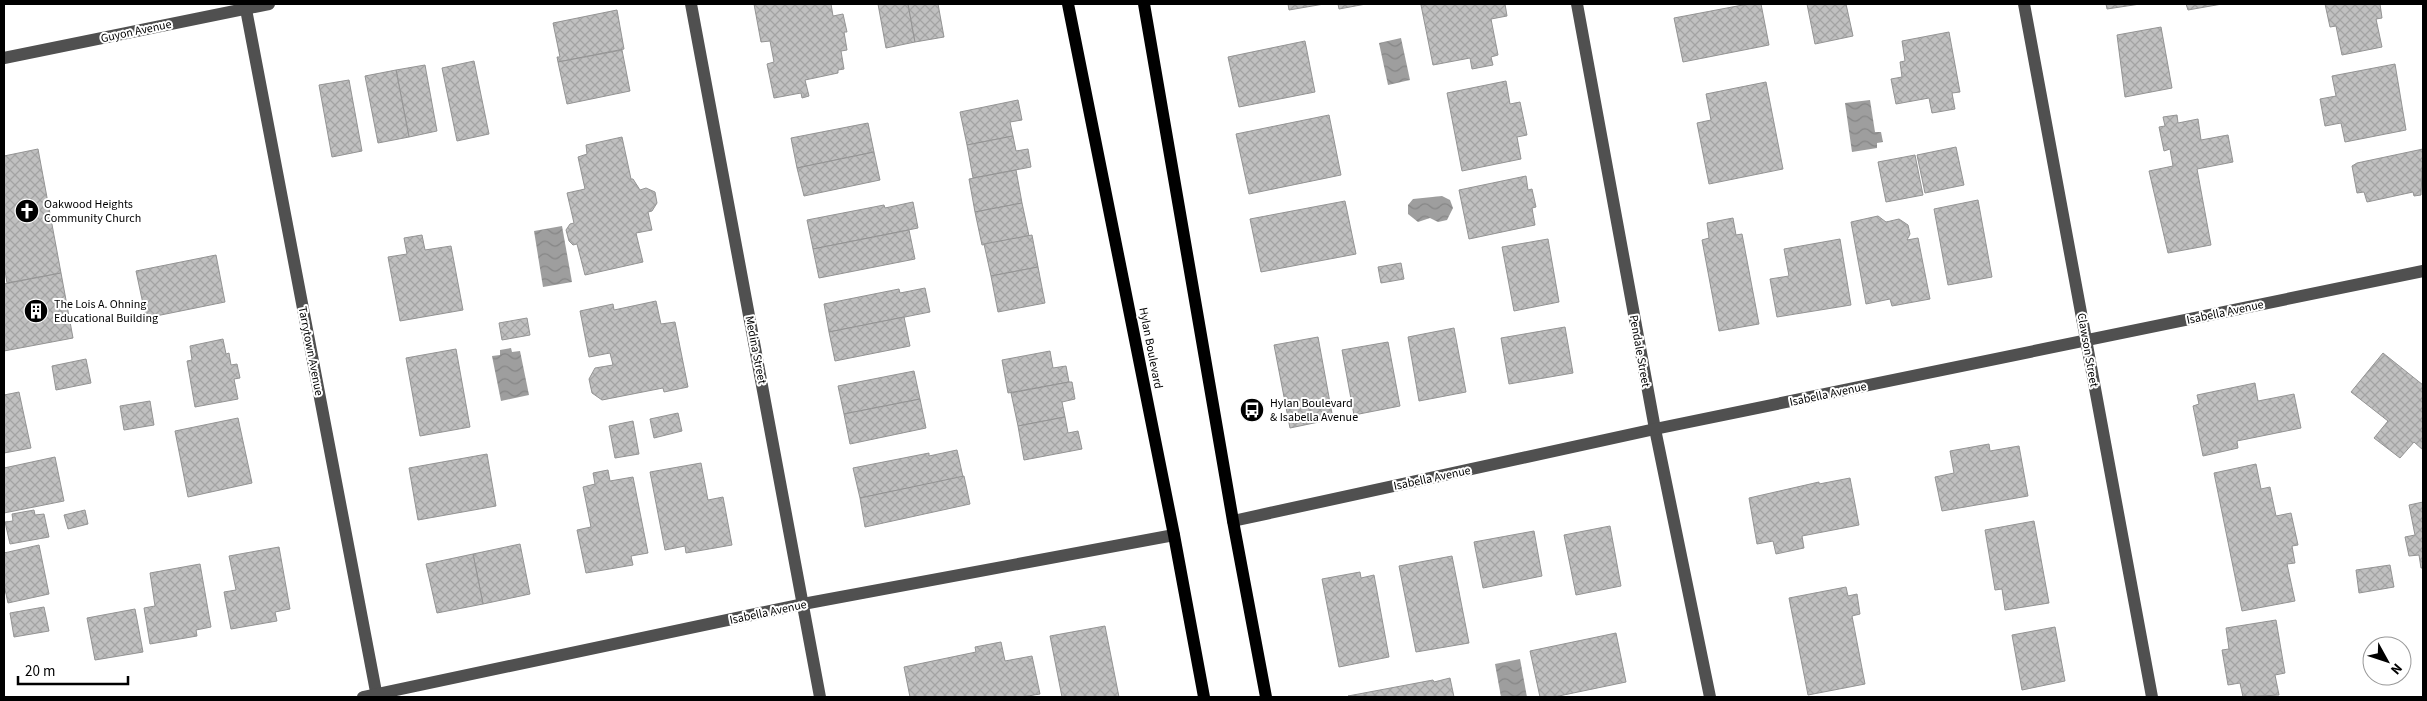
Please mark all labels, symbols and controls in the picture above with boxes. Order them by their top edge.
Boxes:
street label: Guyon Avenue [99,16,173,47]
place label: Oakwood Heights Community Church [44,196,141,227]
church icon: Oakwood Heights Community Church [14,198,40,224]
place label: The Lois A. Ohning Educational Building [54,296,158,327]
street label: Isabella Avenue [2185,296,2265,329]
building icon: The Lois A. Ohning Educational Building [23,298,49,324]
street label: Tarrytown Avenue [294,305,328,397]
street label: Hylan Boulevard [1134,306,1167,390]
street label: Clawson Street [2073,312,2102,389]
street label: Medina Street [741,314,770,386]
street label: Pendale Street [1625,314,1654,389]
street label: Isabella Avenue [1788,378,1868,411]
place label: Hylan Boulevard & Isabella Avenue [1270,395,1358,426]
bus stop icon: Hylan Boulevard & Isabella Avenue [1239,397,1265,423]
street label: Isabella Avenue [1392,462,1472,495]
street label: Isabella Avenue [728,596,808,629]
north arrow [2362,636,2412,686]
scale bar [18,654,128,686]
text: N [2386,659,2407,679]
text: 20 m [25,661,55,682]

